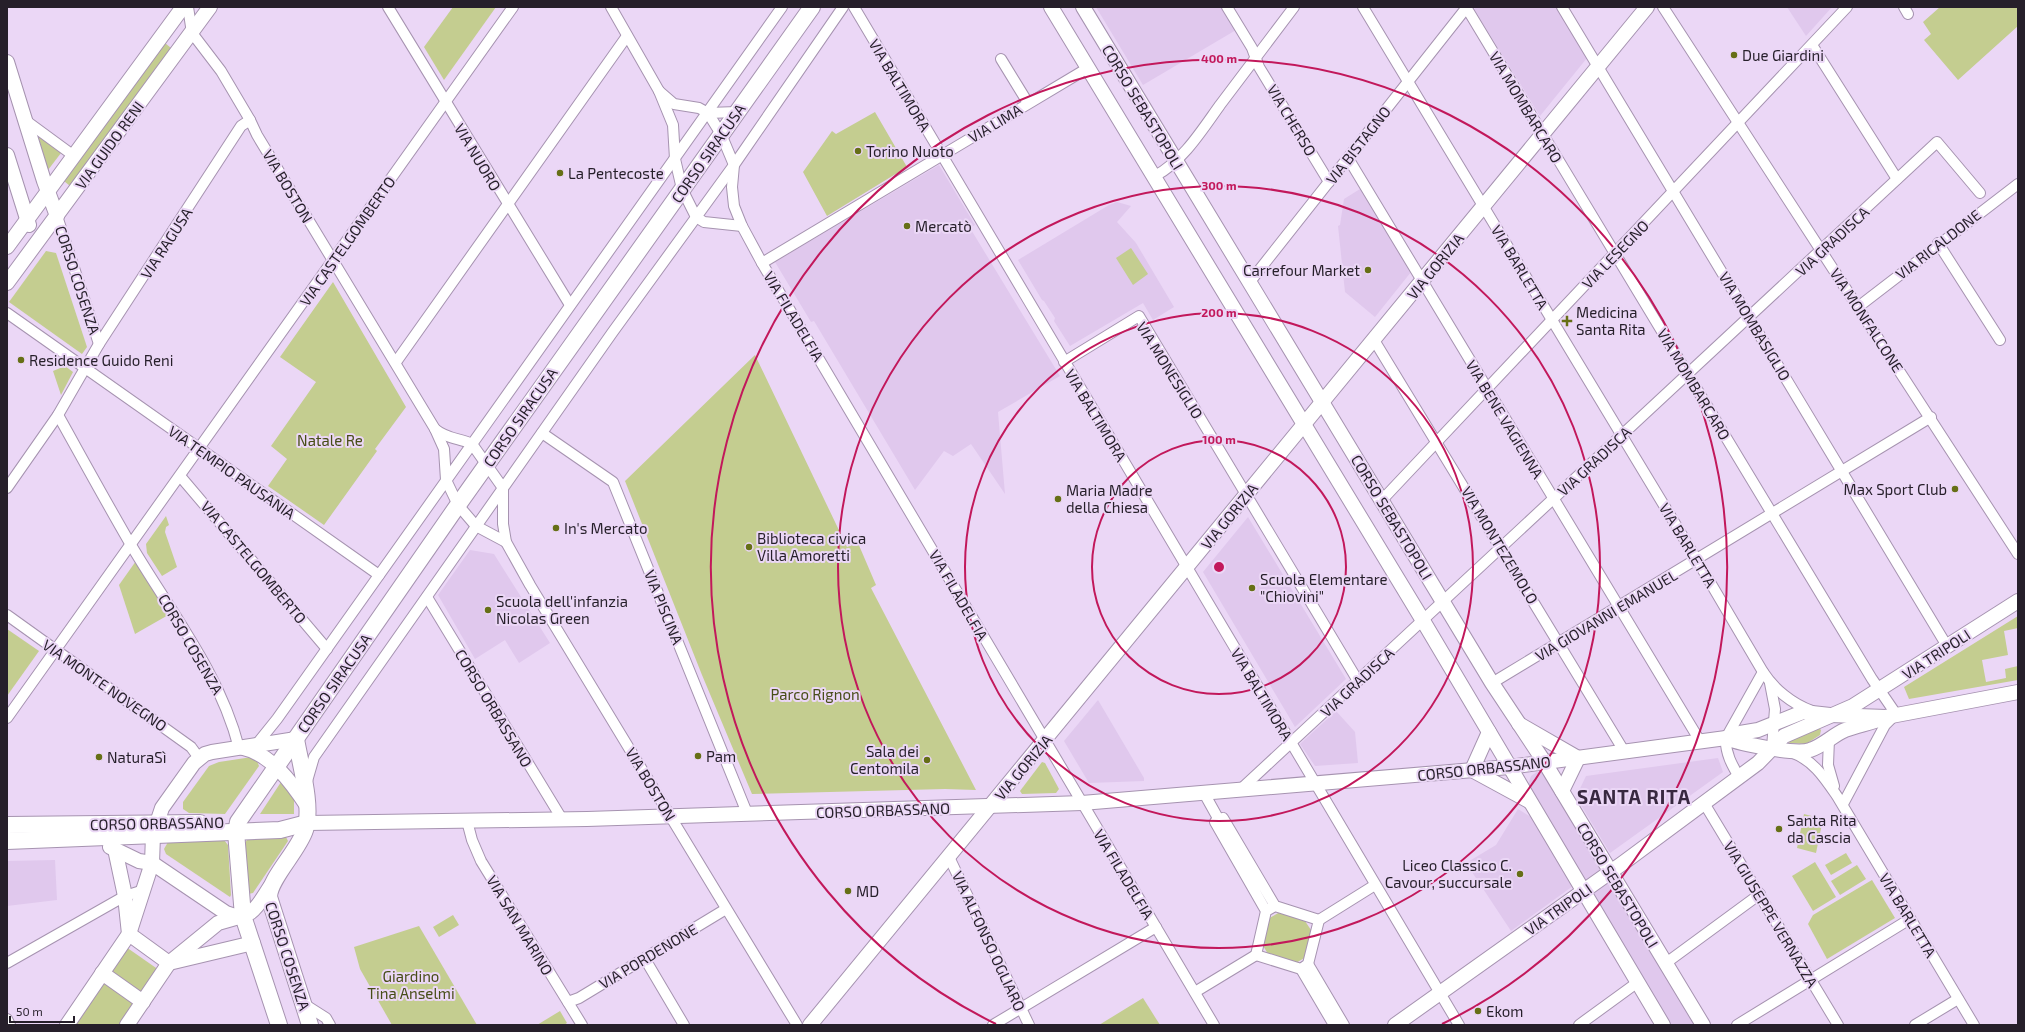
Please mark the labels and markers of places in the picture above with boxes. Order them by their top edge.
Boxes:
place label: Due Giardini [1742,46,1824,64]
marker: Due Giardini [1729,50,1739,60]
place label: Torino Nuoto [866,142,954,160]
marker: Torino Nuoto [853,146,863,156]
place label: La Pentecoste [568,164,664,182]
marker: La Pentecoste [555,168,565,178]
place label: Mercatò [915,217,972,235]
marker: Mercatò [902,221,912,231]
place label: Carrefour Market [1243,261,1360,279]
marker: Carrefour Market [1363,265,1373,275]
place label: Medicina Santa Rita [1576,303,1646,338]
marker: Medicina Santa Rita [1561,315,1573,327]
place label: Residence Guido Reni [29,351,173,369]
marker: Residence Guido Reni [16,355,26,365]
place label: Max Sport Club [1844,480,1947,498]
place label: Maria Madre della Chiesa [1066,481,1153,516]
marker: Max Sport Club [1950,484,1960,494]
marker: Maria Madre della Chiesa [1053,494,1063,504]
place label: In's Mercato [564,519,647,537]
marker: In's Mercato [551,523,561,533]
place label: Biblioteca civica Villa Amoretti [757,529,866,564]
marker: Biblioteca civica Villa Amoretti [744,542,754,552]
centre of rings [1212,560,1226,574]
place label: Scuola Elementare "Chiovini" [1260,570,1388,605]
marker: Scuola Elementare "Chiovini" [1247,583,1257,593]
place label: Scuola dell'infanzia Nicolas Green [496,592,628,627]
marker: Scuola dell'infanzia Nicolas Green [483,605,493,615]
place label: Sala dei Centomila [850,742,919,777]
place label: Pam [706,747,736,765]
place label: NaturaSì [107,748,166,766]
marker: Pam [693,751,703,761]
marker: NaturaSì [94,752,104,762]
marker: Sala dei Centomila [922,755,932,765]
place label: Santa Rita da Cascia [1787,811,1857,846]
marker: Santa Rita da Cascia [1774,824,1784,834]
place label: Liceo Classico C. Cavour, succursale [1385,856,1512,891]
marker: Liceo Classico C. Cavour, succursale [1515,869,1525,879]
place label: MD [856,882,879,900]
marker: MD [843,886,853,896]
place label: Ekom [1486,1002,1523,1020]
marker: Ekom [1473,1006,1483,1016]

